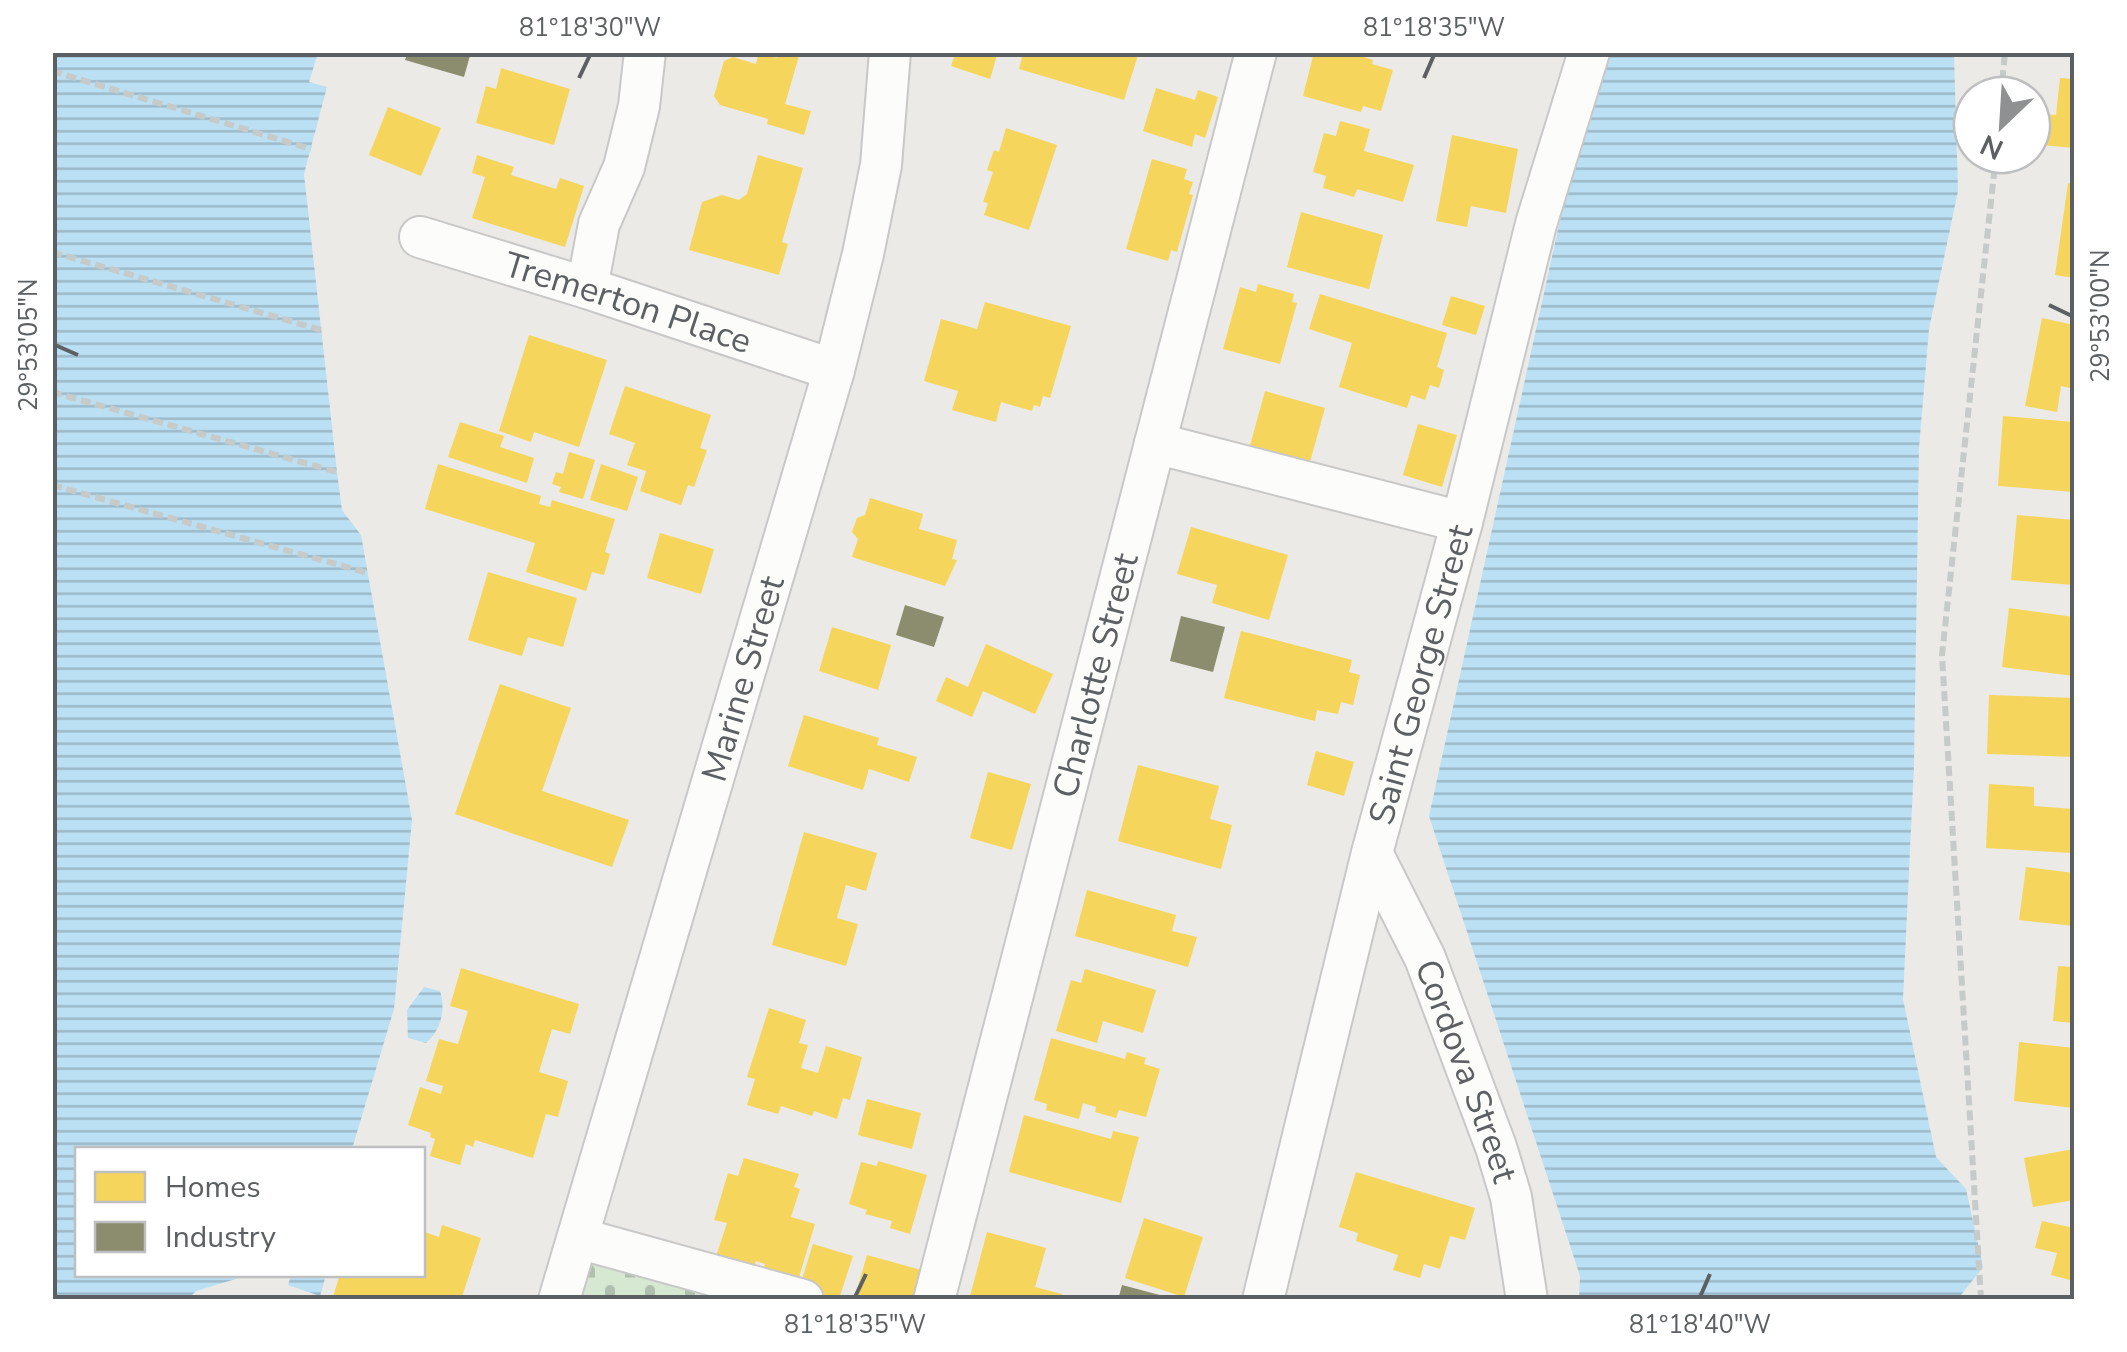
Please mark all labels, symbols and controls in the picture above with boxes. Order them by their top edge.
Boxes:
text: 81°18'30"W [519,11,661,45]
text: 81°18'35"W [1363,11,1505,45]
north arrow [1952,75,2052,175]
text: N [1974,125,2009,168]
street label: Tremerton Place [498,241,758,365]
text: 29°53'00"N [2084,249,2118,383]
text: 29°53'05"N [12,278,46,412]
street label: Saint George Street [1358,519,1484,830]
street label: Charlotte Street [1042,547,1150,803]
street label: Marine Street [691,570,796,787]
street label: Cordova Street [1404,953,1529,1189]
legend [75,1147,425,1277]
text: Homes [165,1167,261,1208]
text: Industry [165,1217,276,1258]
text: 81°18'35"W [784,1308,926,1342]
text: 81°18'40"W [1629,1308,1771,1342]

